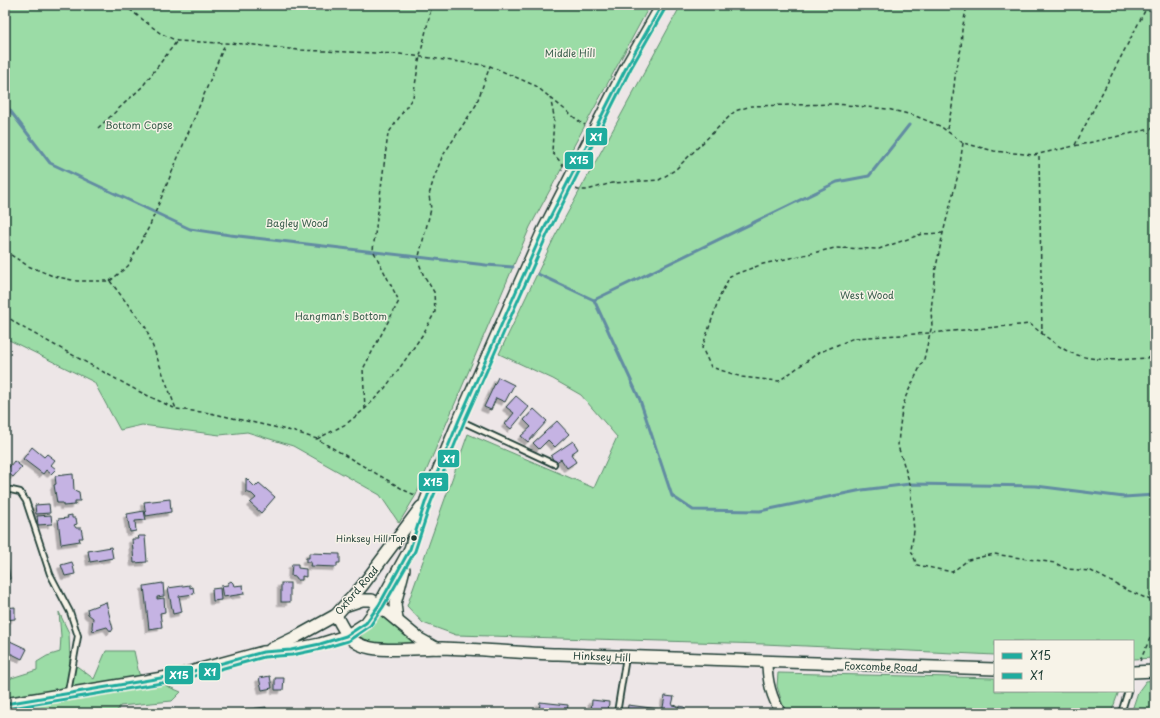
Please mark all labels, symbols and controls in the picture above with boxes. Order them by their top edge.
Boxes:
park label: Middle Hill [545,45,595,60]
park label: Bottom Copse [105,117,173,132]
line badge: X1 [585,127,608,146]
text: X1 [589,128,602,145]
line badge: X15 [564,151,594,170]
text: X15 [568,151,589,168]
park label: Bagley Wood [266,215,328,230]
park label: West Wood [840,287,894,302]
park label: Hangman's Bottom [295,308,387,323]
line badge: X1 [437,449,460,468]
text: X1 [442,450,455,467]
line badge: X15 [418,472,449,492]
text: X15 [422,473,443,490]
place label: Hinksey Hill Top [336,531,406,545]
marker: Hinksey Hill Top [409,533,419,543]
street label: Oxford Road [331,562,381,618]
legend [994,640,1134,692]
text: X15 [1030,646,1051,664]
street label: Hinksey Hill [573,647,631,666]
street label: Foxcombe Road [844,657,918,675]
line badge: X1 [198,662,221,681]
text: X1 [203,663,216,680]
line badge: X15 [164,665,194,685]
text: X15 [168,666,189,683]
text: X1 [1030,666,1043,684]

